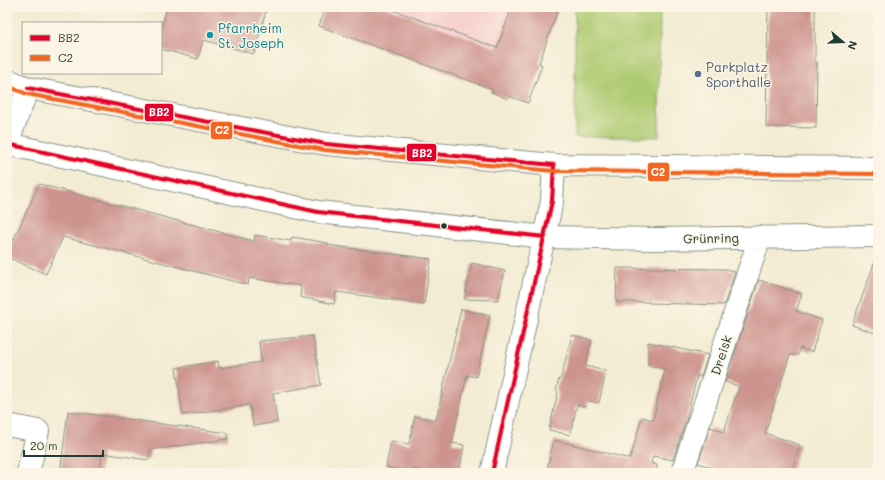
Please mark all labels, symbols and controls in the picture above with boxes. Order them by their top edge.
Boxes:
place label: Pfarrheim St. Joseph [218,19,284,51]
legend [22,22,162,74]
north arrow [823,22,863,62]
text: BB2 [58,29,80,45]
marker: Pfarrheim St. Joseph [205,30,215,40]
text: N [844,39,861,52]
text: C2 [58,49,73,65]
place label: Parkplatz Sporthalle [706,58,771,90]
marker: Parkplatz Sporthalle [693,69,703,79]
line badge: BB2 [144,103,174,122]
text: BB2 [149,104,169,119]
line badge: C2 [210,121,233,140]
text: C2 [215,122,229,137]
line badge: BB2 [406,143,437,162]
text: BB2 [412,145,432,160]
line badge: C2 [647,162,670,182]
text: C2 [651,164,665,179]
unlabelled marker [439,221,449,231]
street label: Grünring [683,229,739,246]
street label: Dreisk [706,333,735,377]
scale bar [24,432,103,458]
text: 20 m [30,437,58,453]

